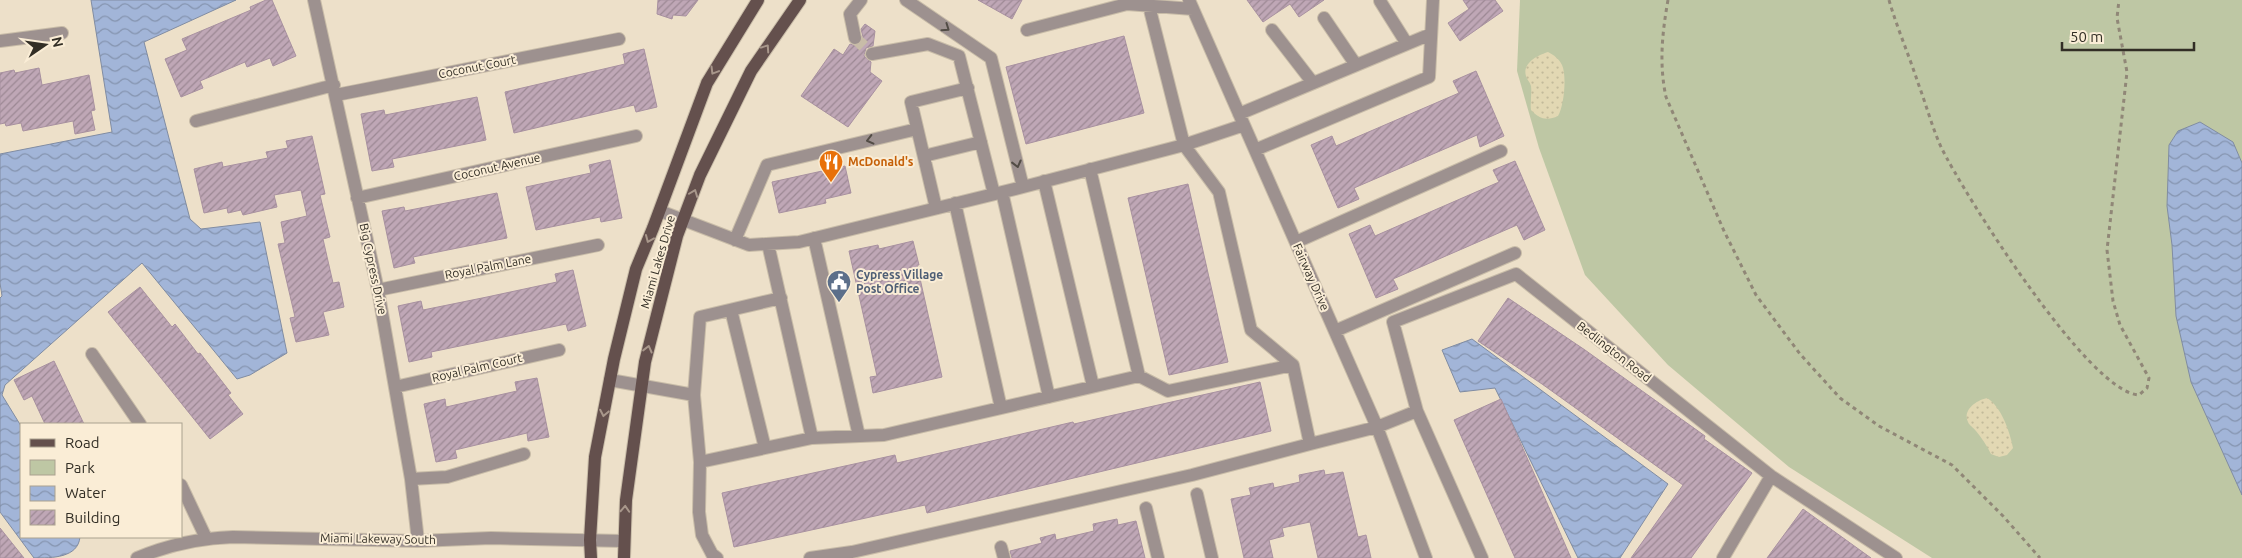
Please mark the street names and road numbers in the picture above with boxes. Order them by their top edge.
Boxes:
street label: Coconut Court [437,53,517,80]
street label: Coconut Avenue [452,150,541,183]
street label: Miami Lakes Drive [638,214,677,310]
street label: Big Cypress Drive [357,222,390,316]
street label: Fairway Drive [1291,241,1332,312]
street label: Royal Palm Lane [444,252,532,281]
street label: Bedlington Road [1575,319,1654,384]
street label: Royal Palm Court [430,351,524,384]
street label: Miami Lakeway South [320,531,436,546]

